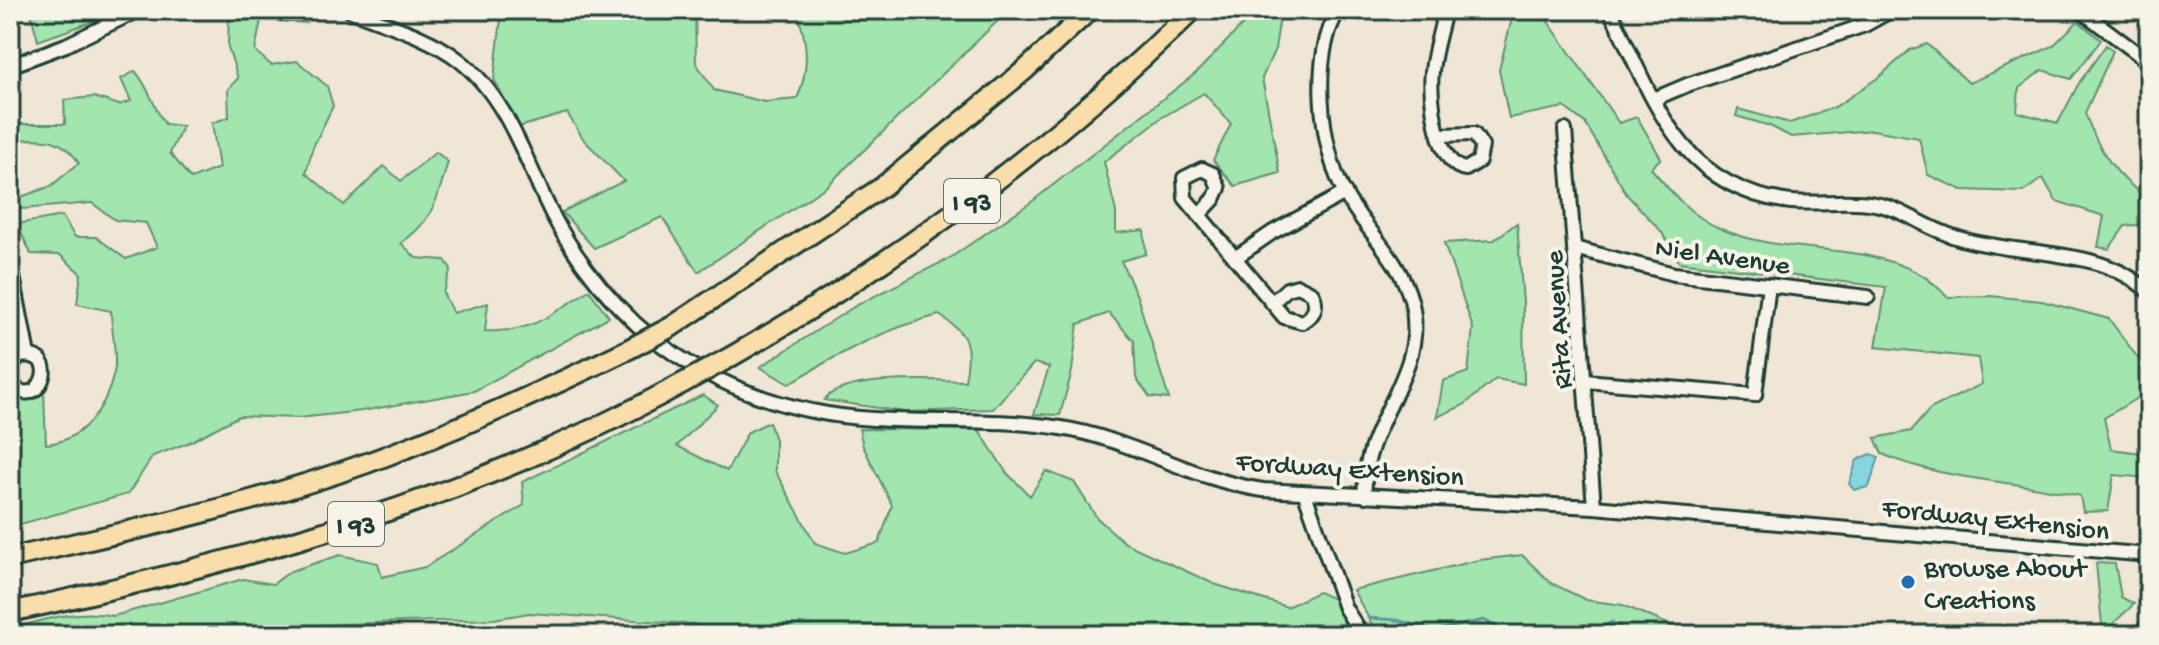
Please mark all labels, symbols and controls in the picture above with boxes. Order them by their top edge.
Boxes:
road number: I 93 [944,179,1000,223]
street label: Niel Avenue [1653,233,1792,284]
street label: Rita Avenue [1539,249,1582,390]
street label: Fordway Extension [1234,447,1465,496]
street label: Fordway Extension [1879,493,2112,550]
road number: I 93 [328,502,384,546]
place label: Browse About Creations [1923,554,2089,619]
marker: Browse About Creations [1899,573,1917,591]

